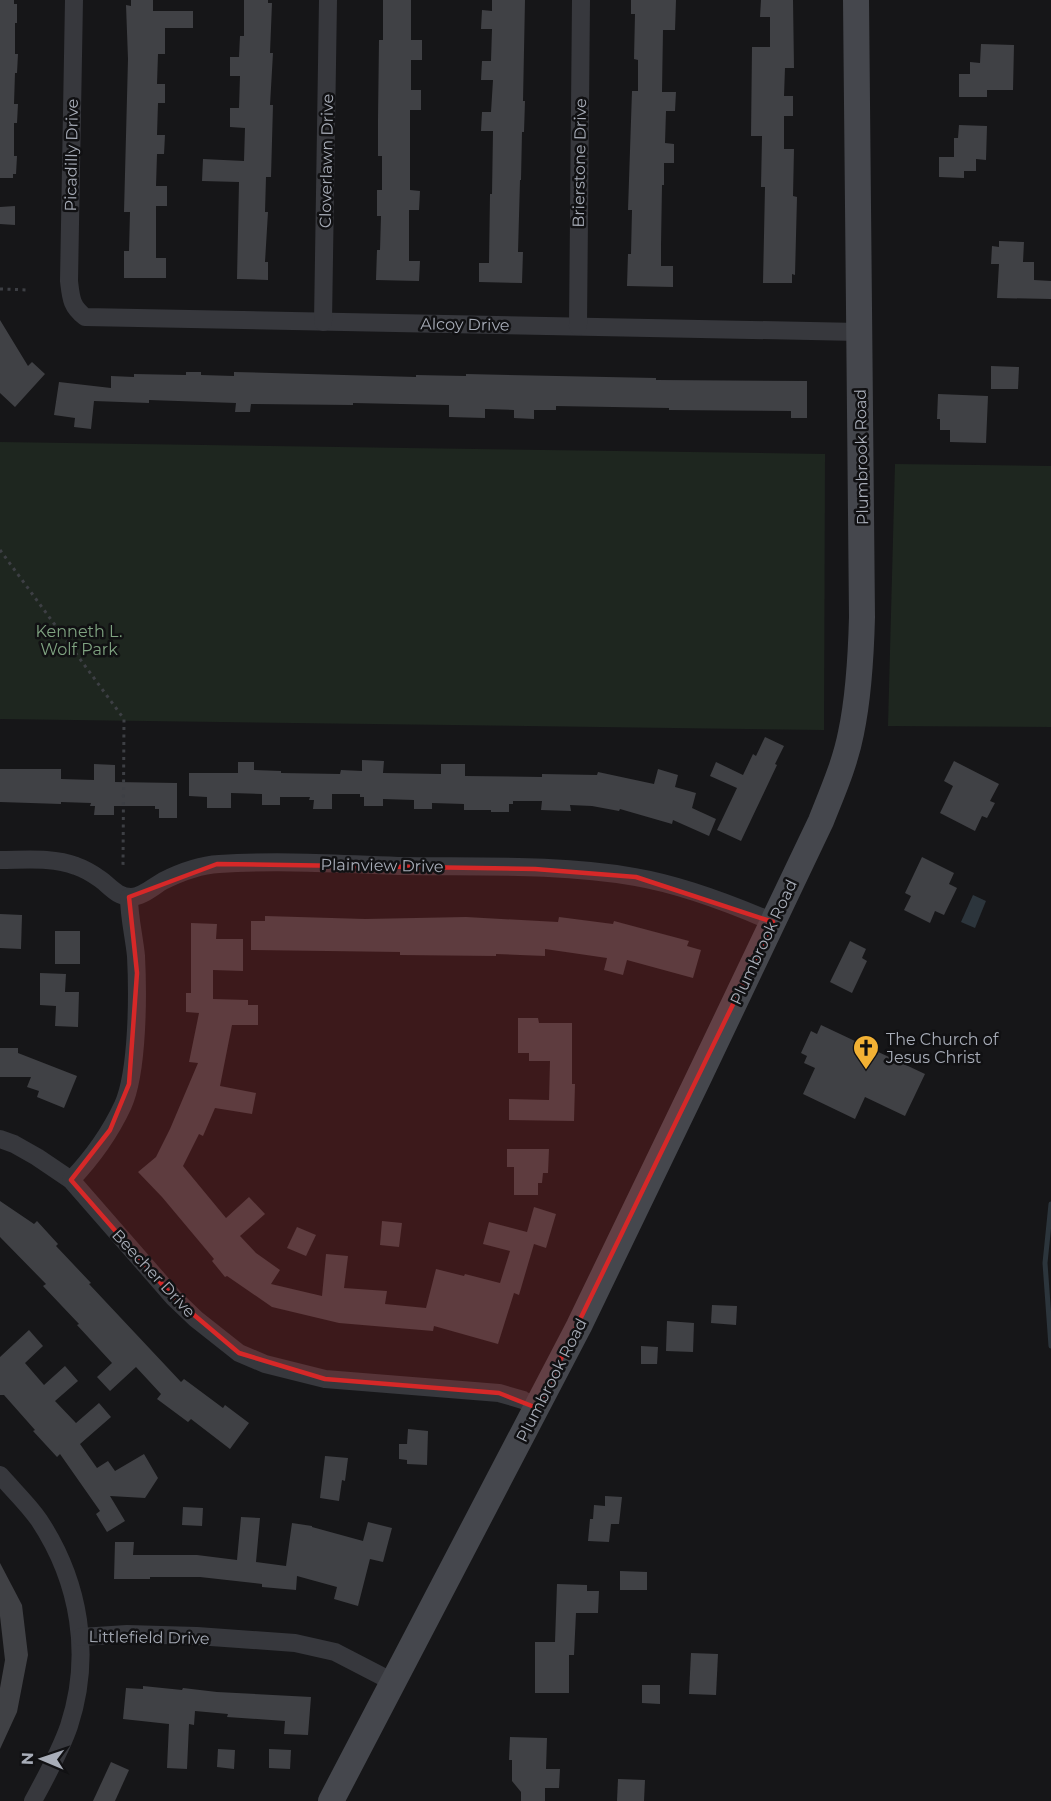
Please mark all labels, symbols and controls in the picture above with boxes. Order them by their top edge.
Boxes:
street label: Cloverlawn Drive [316,94,337,228]
street label: Picadilly Drive [61,98,82,212]
street label: Brierstone Drive [569,98,590,228]
street label: Alcoy Drive [420,314,510,335]
street label: Plumbrook Road [851,389,872,525]
park label: Kenneth L. Wolf Park [36,622,122,659]
street label: Plainview Drive [320,855,444,876]
street label: Plumbrook Road [726,876,801,1008]
place label: The Church of Jesus Christ [885,1030,999,1067]
church icon: The Church of Jesus Christ [851,1033,881,1071]
street label: Beecher Drive [108,1225,199,1321]
street label: Plumbrook Road [512,1315,591,1445]
street label: Littlefield Drive [88,1627,210,1648]
north arrow [12,1729,72,1789]
text: N [18,1752,37,1765]

